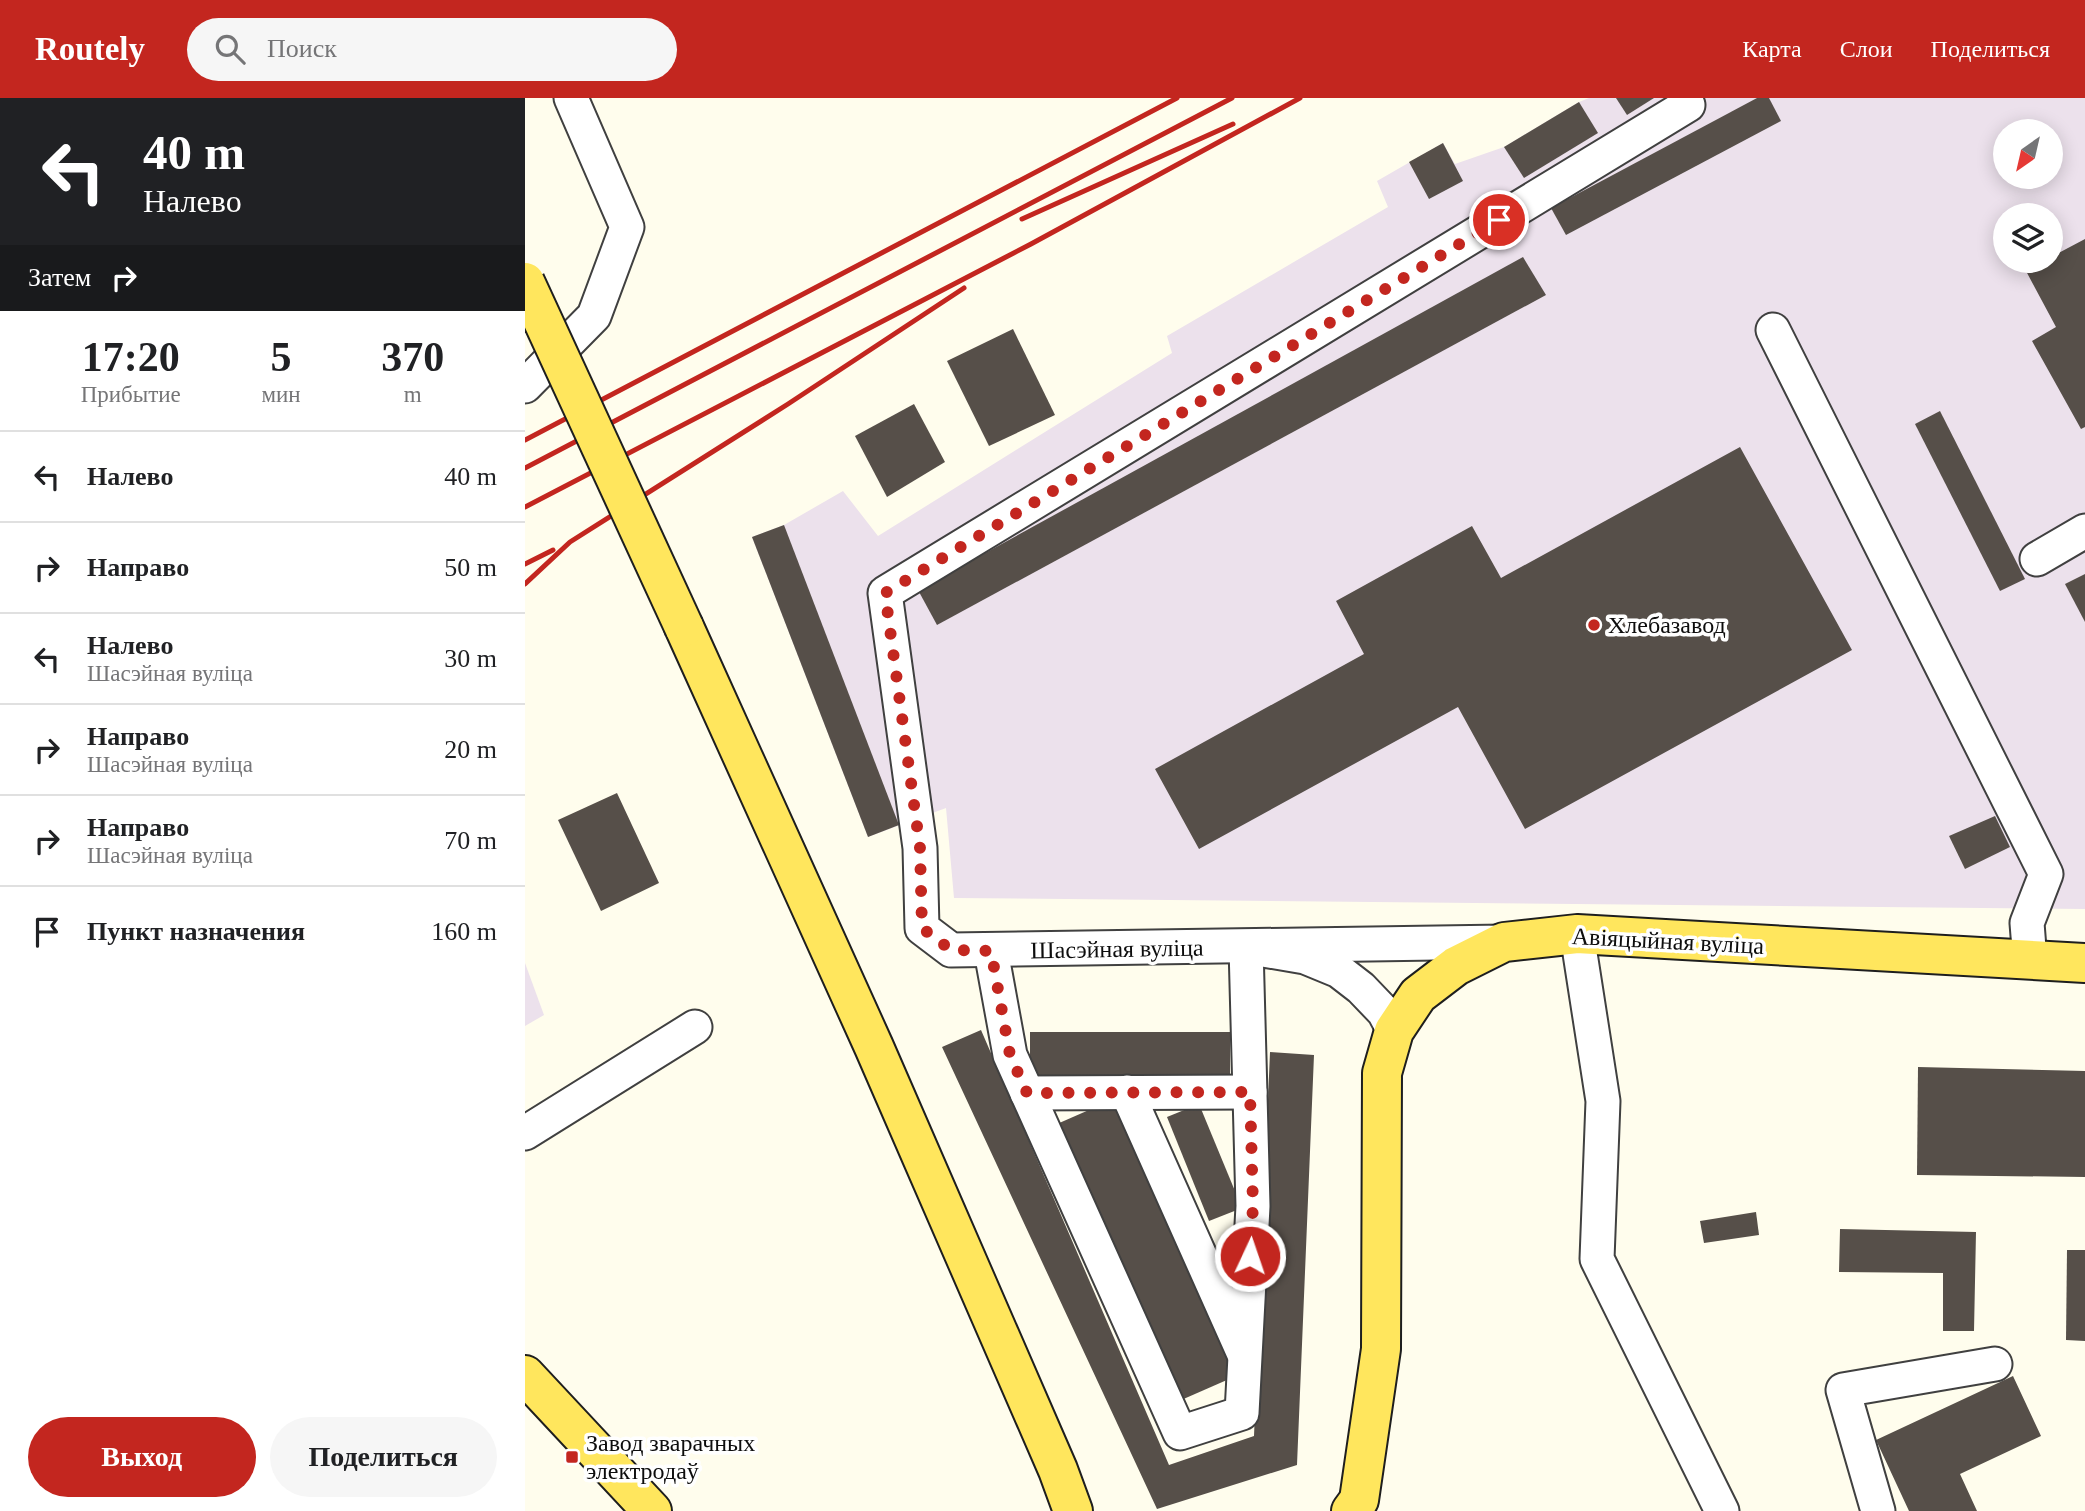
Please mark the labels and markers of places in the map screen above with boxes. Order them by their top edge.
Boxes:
pin [1469,190,1529,250]
place label: Хлебазавод [1608,612,1726,638]
marker: Хлебазавод [1586,617,1602,633]
place label: Завод зварачных электродаў [586,1430,755,1484]
marker: Завод зварачных электродаў [564,1449,580,1465]

